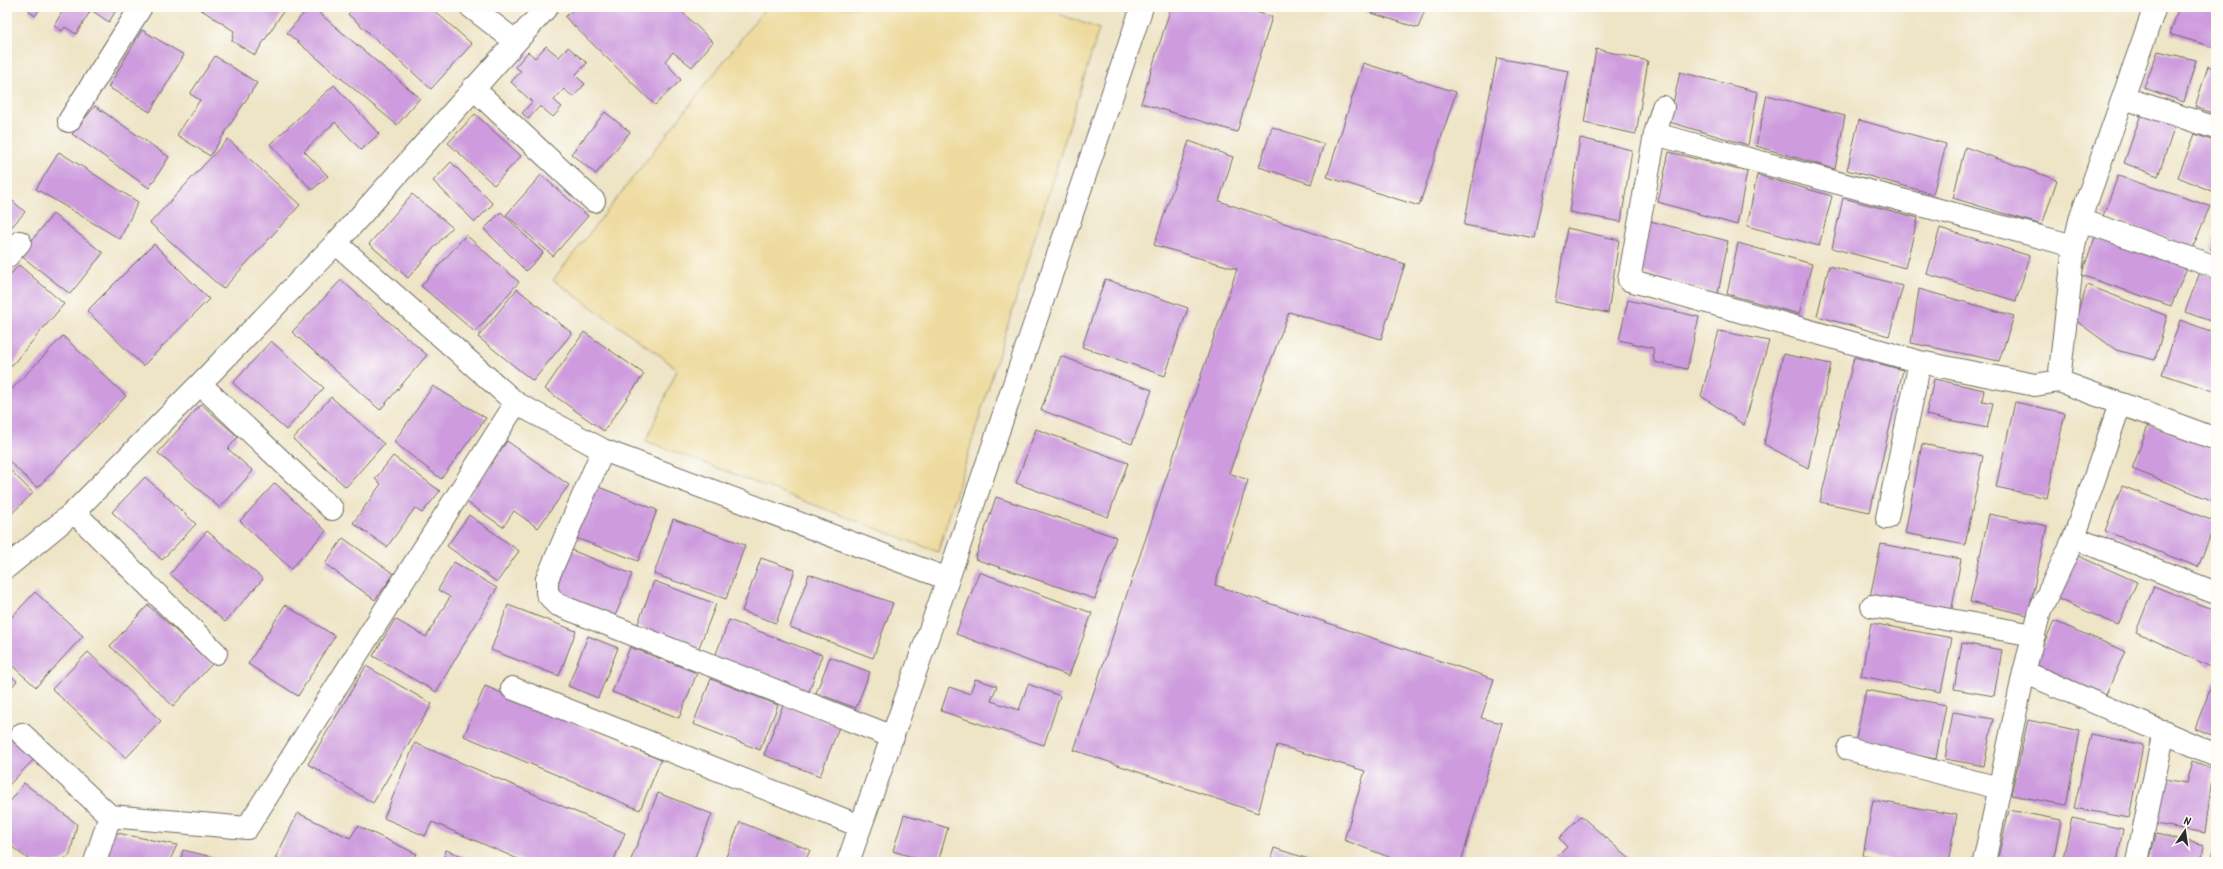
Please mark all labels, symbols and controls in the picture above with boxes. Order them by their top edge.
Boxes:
north arrow [2165,811,2205,851]
text: N [2182,813,2192,832]

